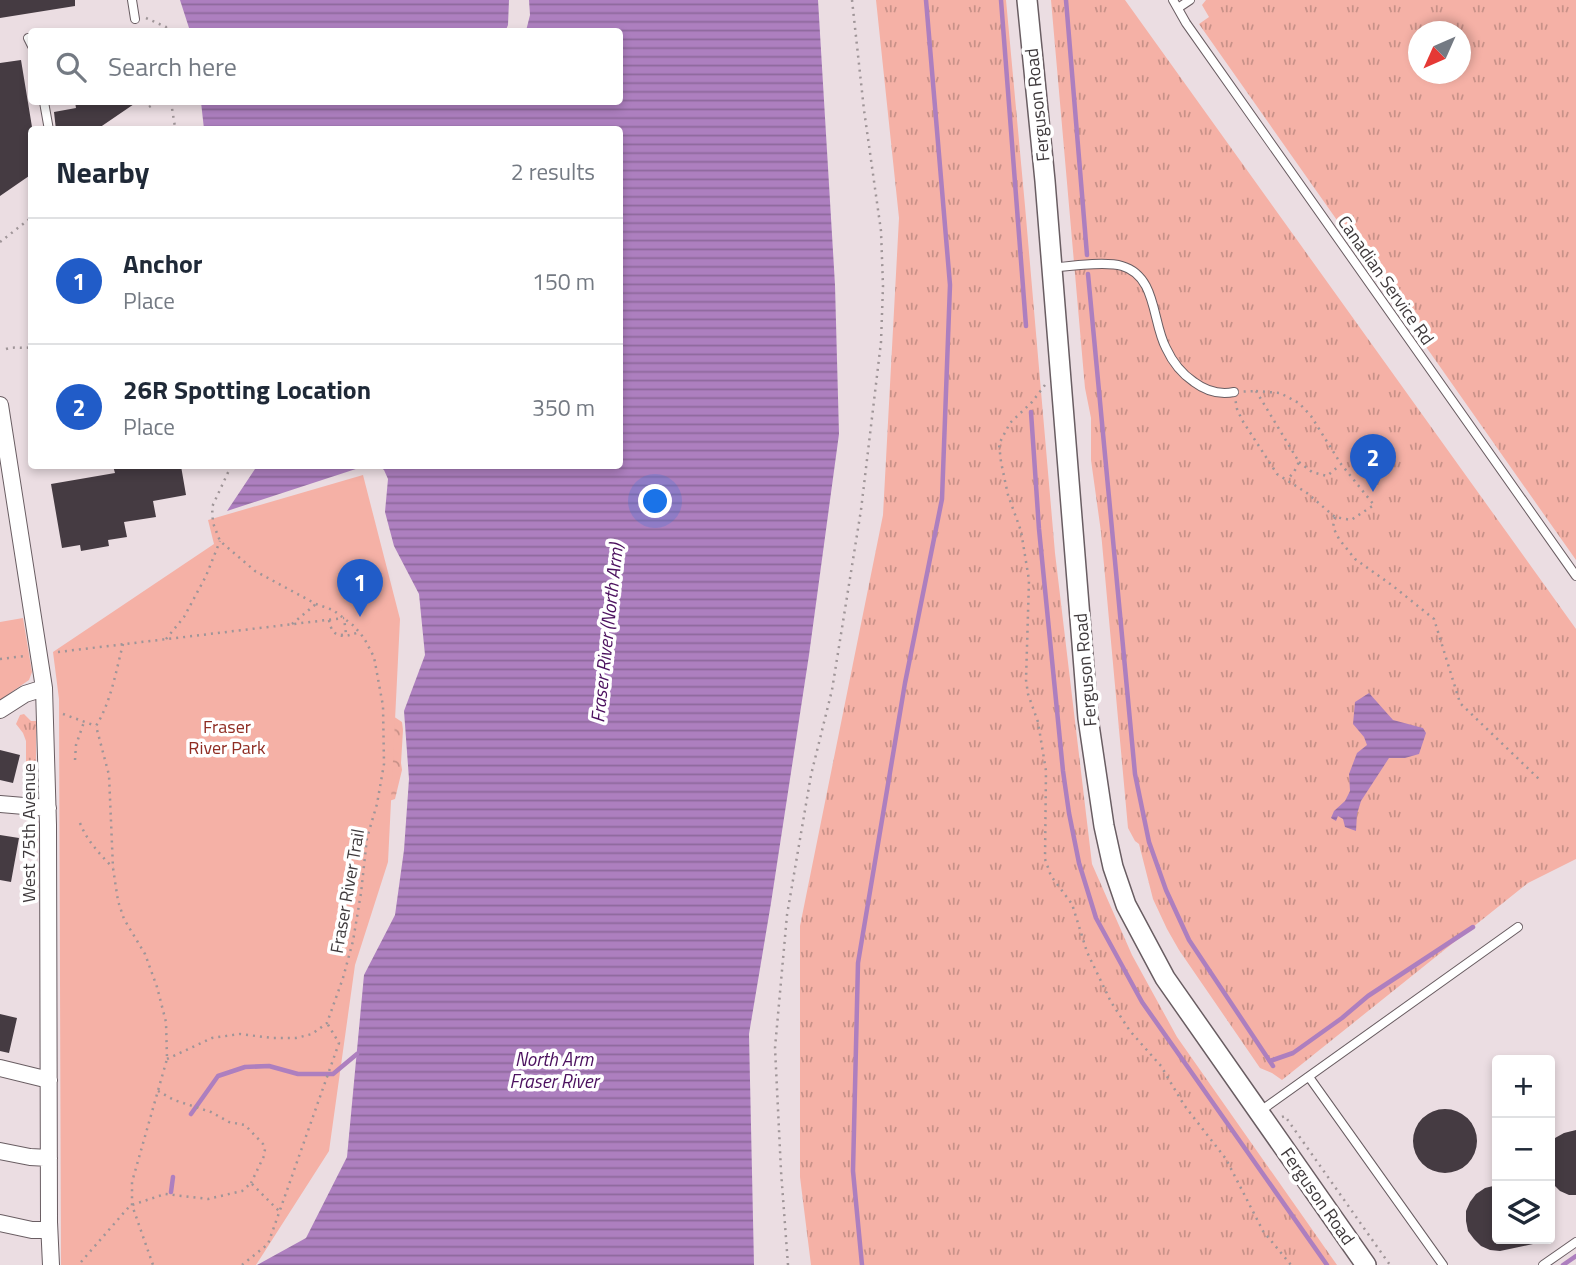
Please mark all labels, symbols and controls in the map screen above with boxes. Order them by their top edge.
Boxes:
north arrow [1408,21,1471,84]
search box [28,28,623,105]
text: Search here [108,47,237,86]
street label: Ferguson Road [1018,47,1056,163]
icon: search [52,48,90,86]
text: Nearby [56,149,149,195]
text: 2 results [511,154,595,189]
street label: Canadian Service Rd [1331,210,1441,350]
text: Anchor [123,244,203,283]
text: 1 [73,264,85,299]
text: 150 m [532,264,595,299]
text: Place [123,283,175,318]
text: 26R Spotting Location [123,370,371,409]
text: 2 [73,390,85,425]
text: 350 m [532,390,595,425]
text: Place [123,409,175,444]
pin: 2 [1350,434,1396,492]
your location [638,484,672,518]
water label: Fraser River (North Arm) [582,540,630,724]
pin: 1 [337,559,383,617]
street label: Ferguson Road [1067,612,1103,728]
park label: Fraser River Park [188,713,266,761]
street label: West 75th Avenue [15,763,42,903]
street label: Fraser River Trail [323,827,371,955]
water label: North Arm Fraser River [509,1044,601,1095]
map controls [1492,1055,1555,1244]
button: + [1492,1055,1555,1118]
button: − [1492,1118,1555,1181]
street label: Ferguson Road [1274,1142,1362,1250]
button: layers [1492,1181,1555,1244]

